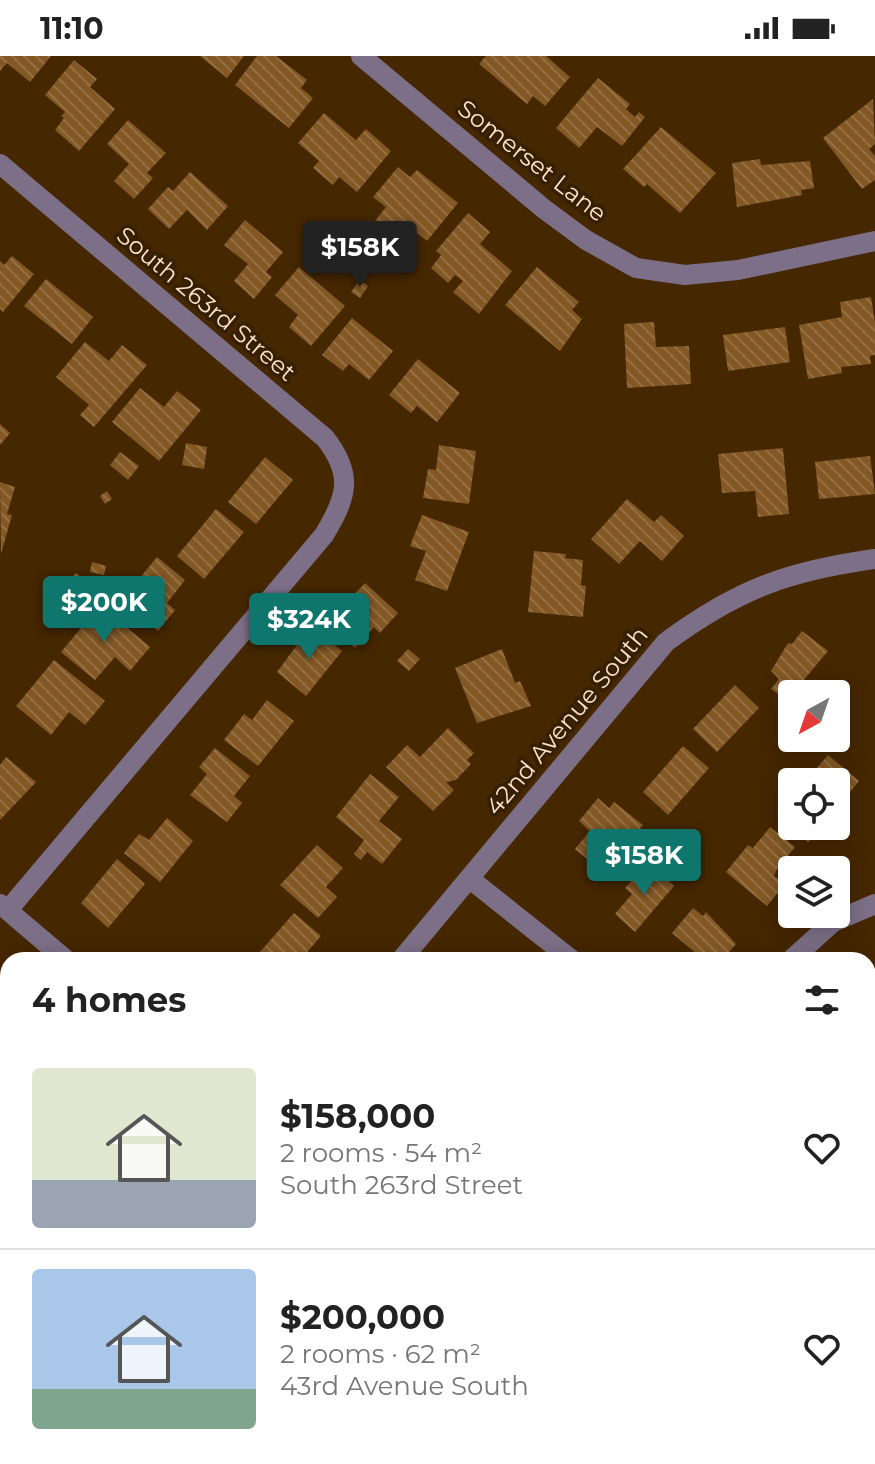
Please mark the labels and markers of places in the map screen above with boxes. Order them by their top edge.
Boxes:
pin: $158K [304,221,416,289]
pin: $200K [48,576,160,644]
pin: $324K [253,593,365,661]
pin: $158K [588,829,700,897]

